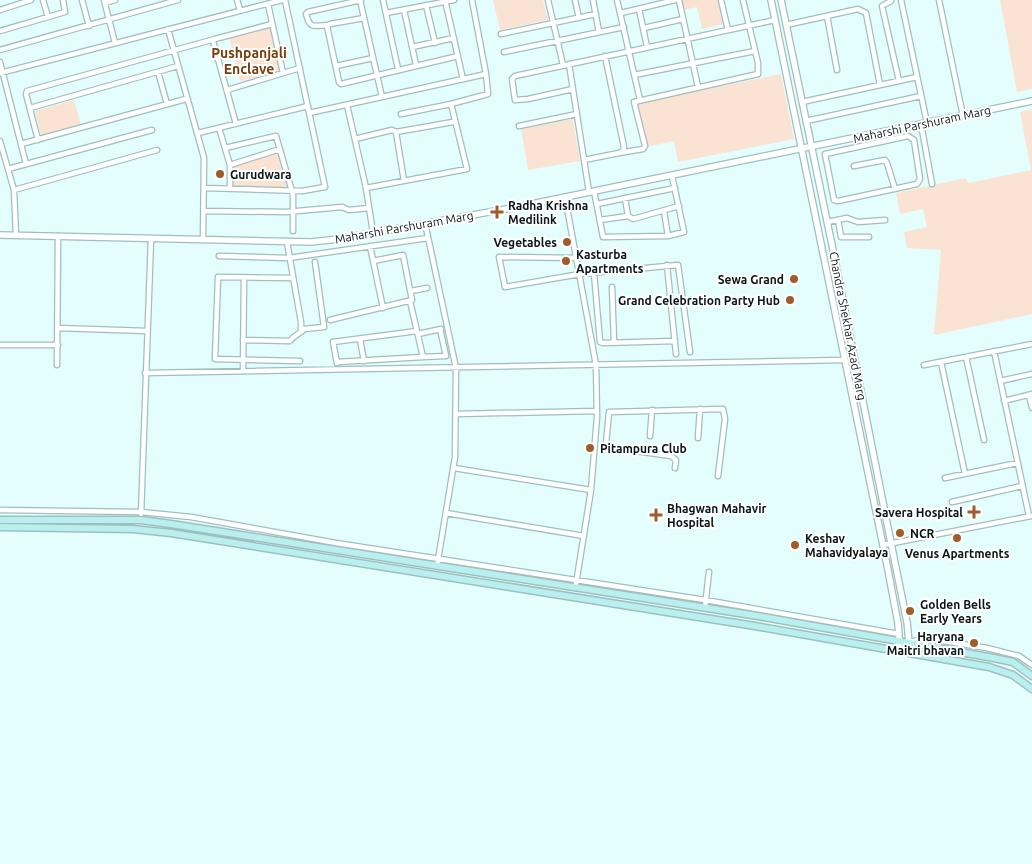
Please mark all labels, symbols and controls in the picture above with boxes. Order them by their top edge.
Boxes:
district label: Pushpanjali Enclave [211,45,287,77]
street label: Maharshi Parshuram Marg [852,103,992,145]
marker: Gurudwara [214,168,226,180]
place label: Gurudwara [230,168,292,181]
place label: Radha Krishna Medilink [508,199,588,226]
marker: Radha Krishna Medilink [490,205,504,219]
street label: Maharshi Parshuram Marg [334,208,474,246]
place label: Vegetables [493,236,557,249]
marker: Vegetables [561,236,573,248]
place label: Kasturba Apartments [576,248,644,275]
street label: Chandra Shekhar Azad Marg [827,251,869,401]
marker: Kasturba Apartments [560,255,572,267]
place label: Sewa Grand [718,273,784,286]
marker: Sewa Grand [788,273,800,285]
place label: Grand Celebration Party Hub [618,294,780,307]
marker: Grand Celebration Party Hub [784,294,796,306]
marker: Pitampura Club [584,442,596,454]
place label: Pitampura Club [600,442,687,455]
place label: Bhagwan Mahavir Hospital [667,502,767,529]
marker: Savera Hospital [967,505,981,519]
place label: Savera Hospital [875,506,963,519]
marker: Bhagwan Mahavir Hospital [649,508,663,522]
marker: NCR [894,527,906,539]
place label: NCR [910,527,935,540]
place label: Keshav Mahavidyalaya [805,532,888,559]
marker: Venus Apartments [951,532,963,544]
marker: Keshav Mahavidyalaya [789,539,801,551]
place label: Venus Apartments [905,547,1010,560]
place label: Golden Bells Early Years [920,598,991,625]
marker: Golden Bells Early Years [904,605,916,617]
place label: Haryana Maitri bhavan [887,630,964,657]
marker: Haryana Maitri bhavan [968,637,980,649]

